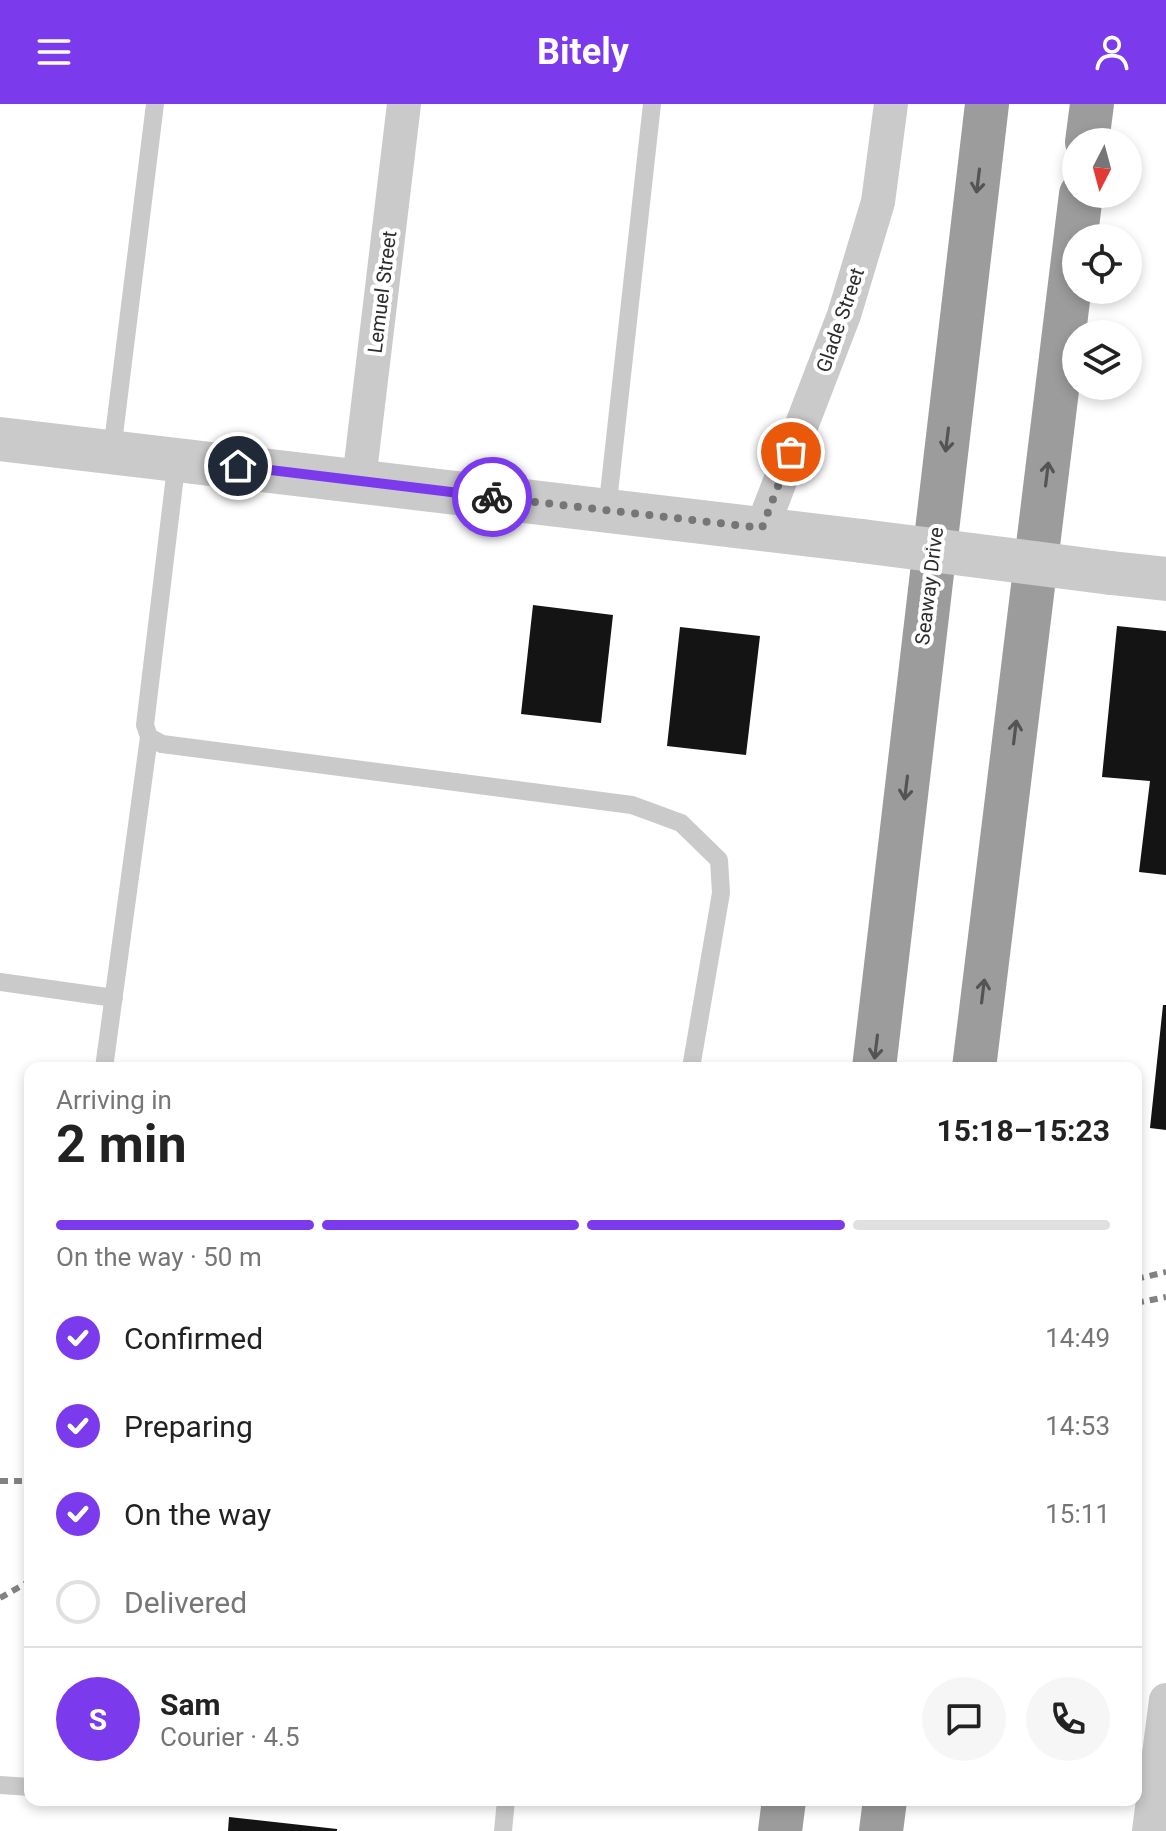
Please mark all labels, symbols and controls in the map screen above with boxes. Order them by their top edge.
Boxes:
icon: menu [32,30,76,74]
icon: person [1090,30,1134,74]
text: Bitely [537,31,629,73]
north arrow [1062,128,1142,208]
map controls [1062,128,1142,400]
one-way arrow [970,168,985,194]
button: locate [1062,224,1142,304]
street label: Lemuel Street [363,229,401,355]
street label: Glade Street [811,265,869,375]
button: layers [1062,320,1142,400]
pin [757,418,825,486]
one-way arrow [939,426,954,452]
icon: bag [769,430,813,474]
pin [204,432,272,500]
icon: home [216,444,260,488]
courier [452,457,532,537]
one-way arrow [1039,462,1054,488]
icon: bike [470,475,514,519]
street label: Seaway Drive [910,526,948,646]
one-way arrow [1008,720,1023,746]
one-way arrow [898,774,913,801]
one-way arrow [976,978,991,1004]
one-way arrow [868,1033,883,1059]
text: Arriving in [56,1085,172,1115]
text: 15:18–15:23 [936,1113,1110,1148]
text: 2 min [56,1114,187,1175]
text: On the way · 50 m [56,1242,262,1272]
icon: check [56,1316,100,1360]
text: Confirmed [124,1321,263,1356]
text: 14:49 [1045,1323,1110,1353]
icon: check [56,1404,100,1448]
text: Preparing [124,1409,253,1444]
text: 14:53 [1045,1411,1110,1441]
icon: check [56,1492,100,1536]
text: On the way [124,1497,271,1532]
text: 15:11 [1045,1499,1110,1529]
text: Delivered [124,1585,247,1620]
button: chat [922,1677,1006,1761]
button: phone [1026,1677,1110,1761]
text: Sam [160,1687,221,1722]
text: S [89,1702,107,1737]
text: Courier · 4.5 [160,1722,300,1752]

